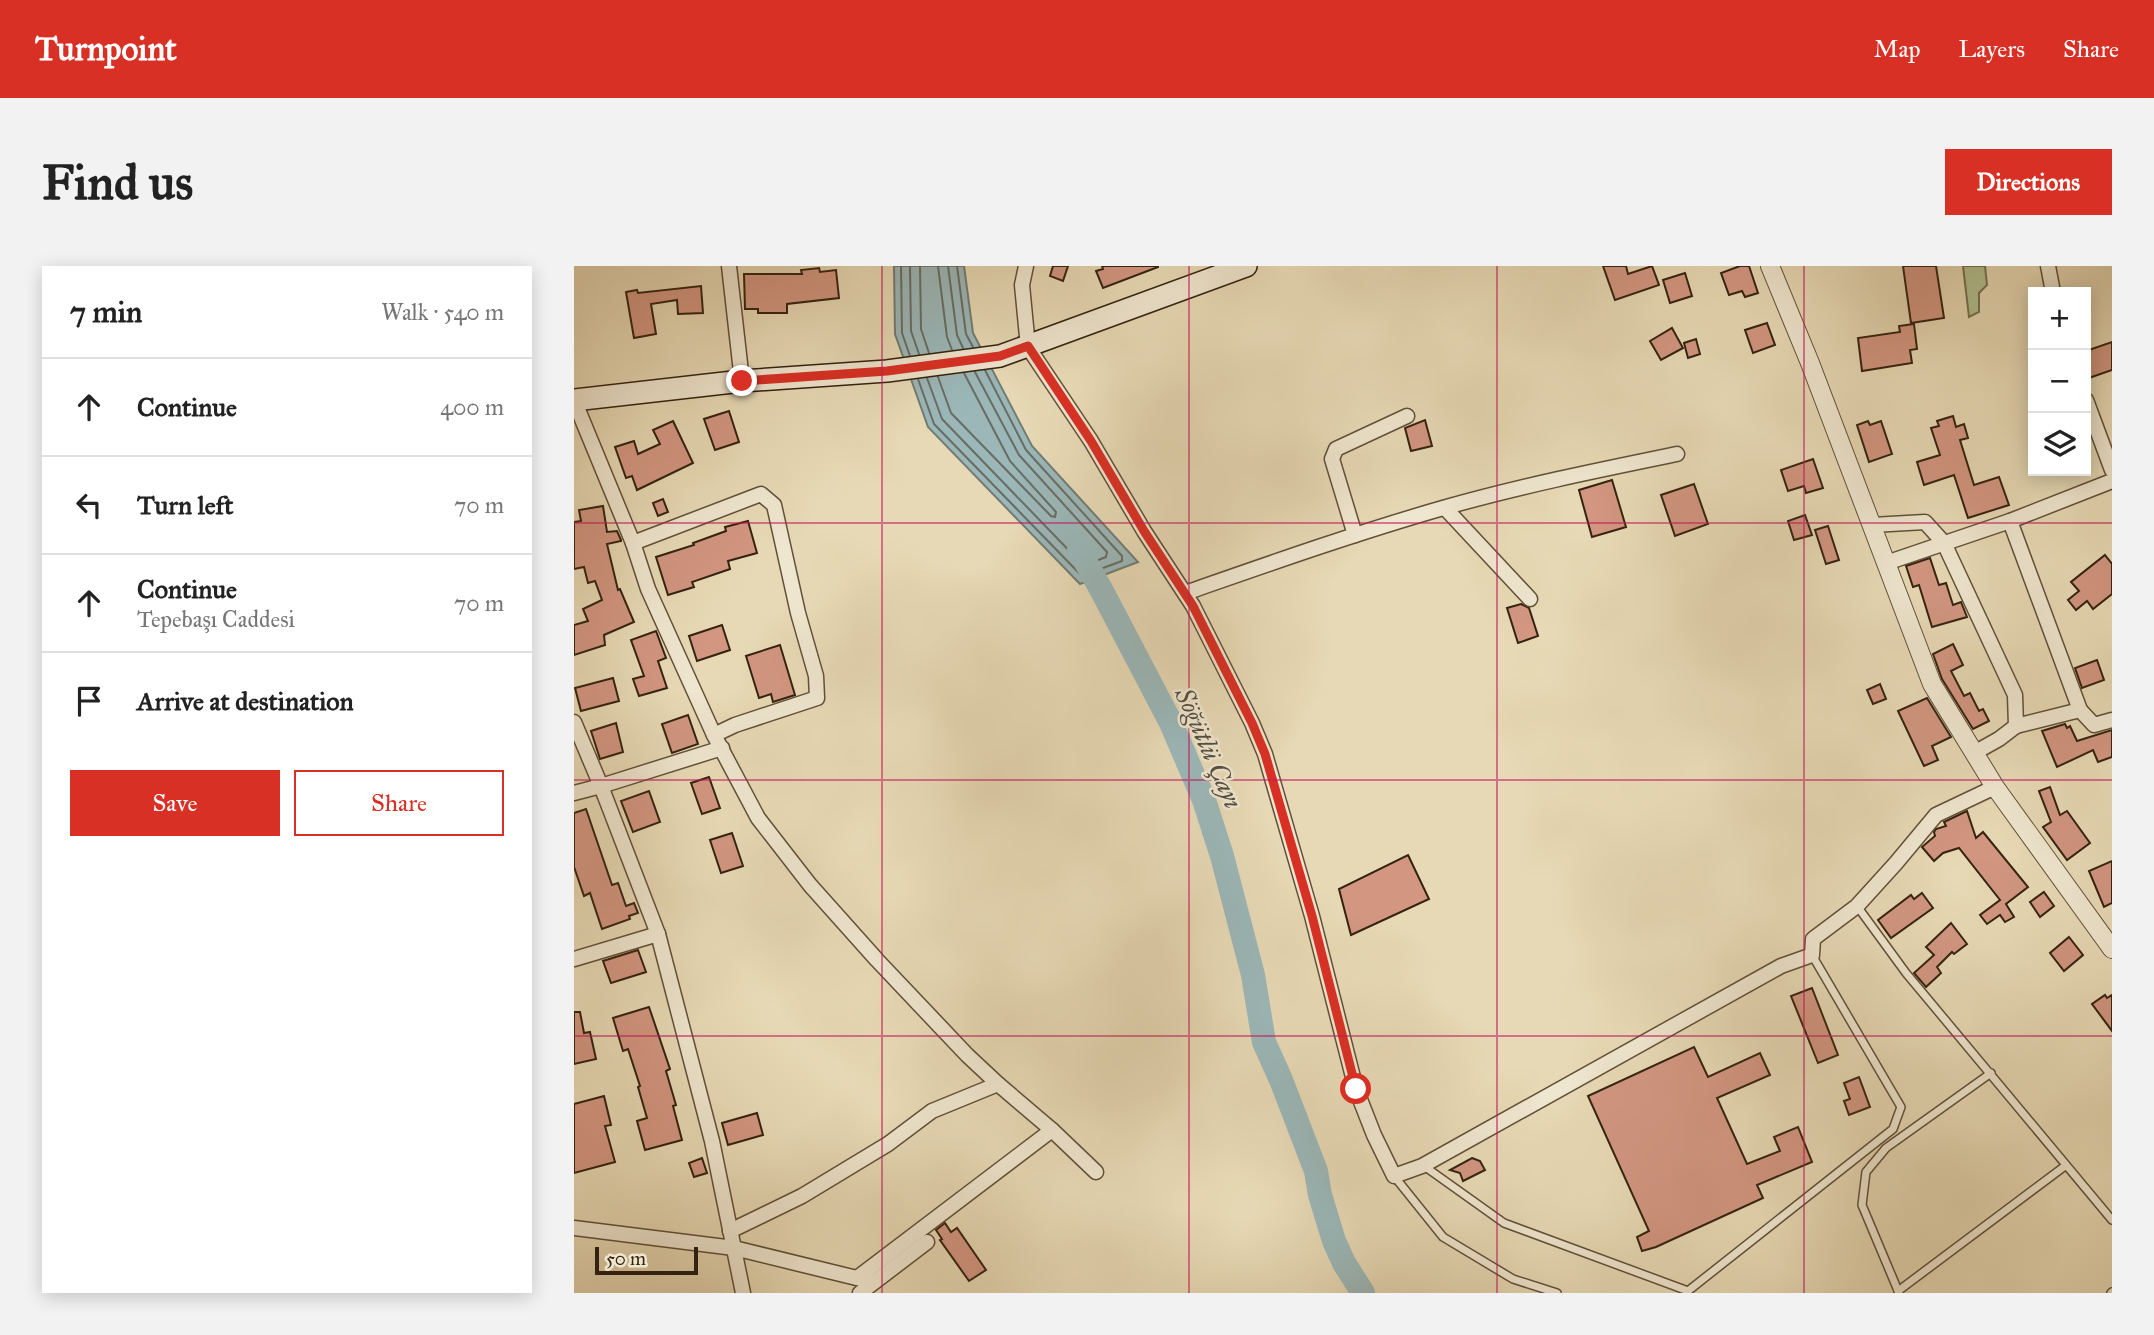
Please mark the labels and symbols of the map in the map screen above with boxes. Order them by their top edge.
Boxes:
route end [726,365,757,396]
water label: Söğütlü Çayı [1168,682,1250,814]
route start [1340,1073,1371,1104]
scale bar [595,1244,698,1276]

